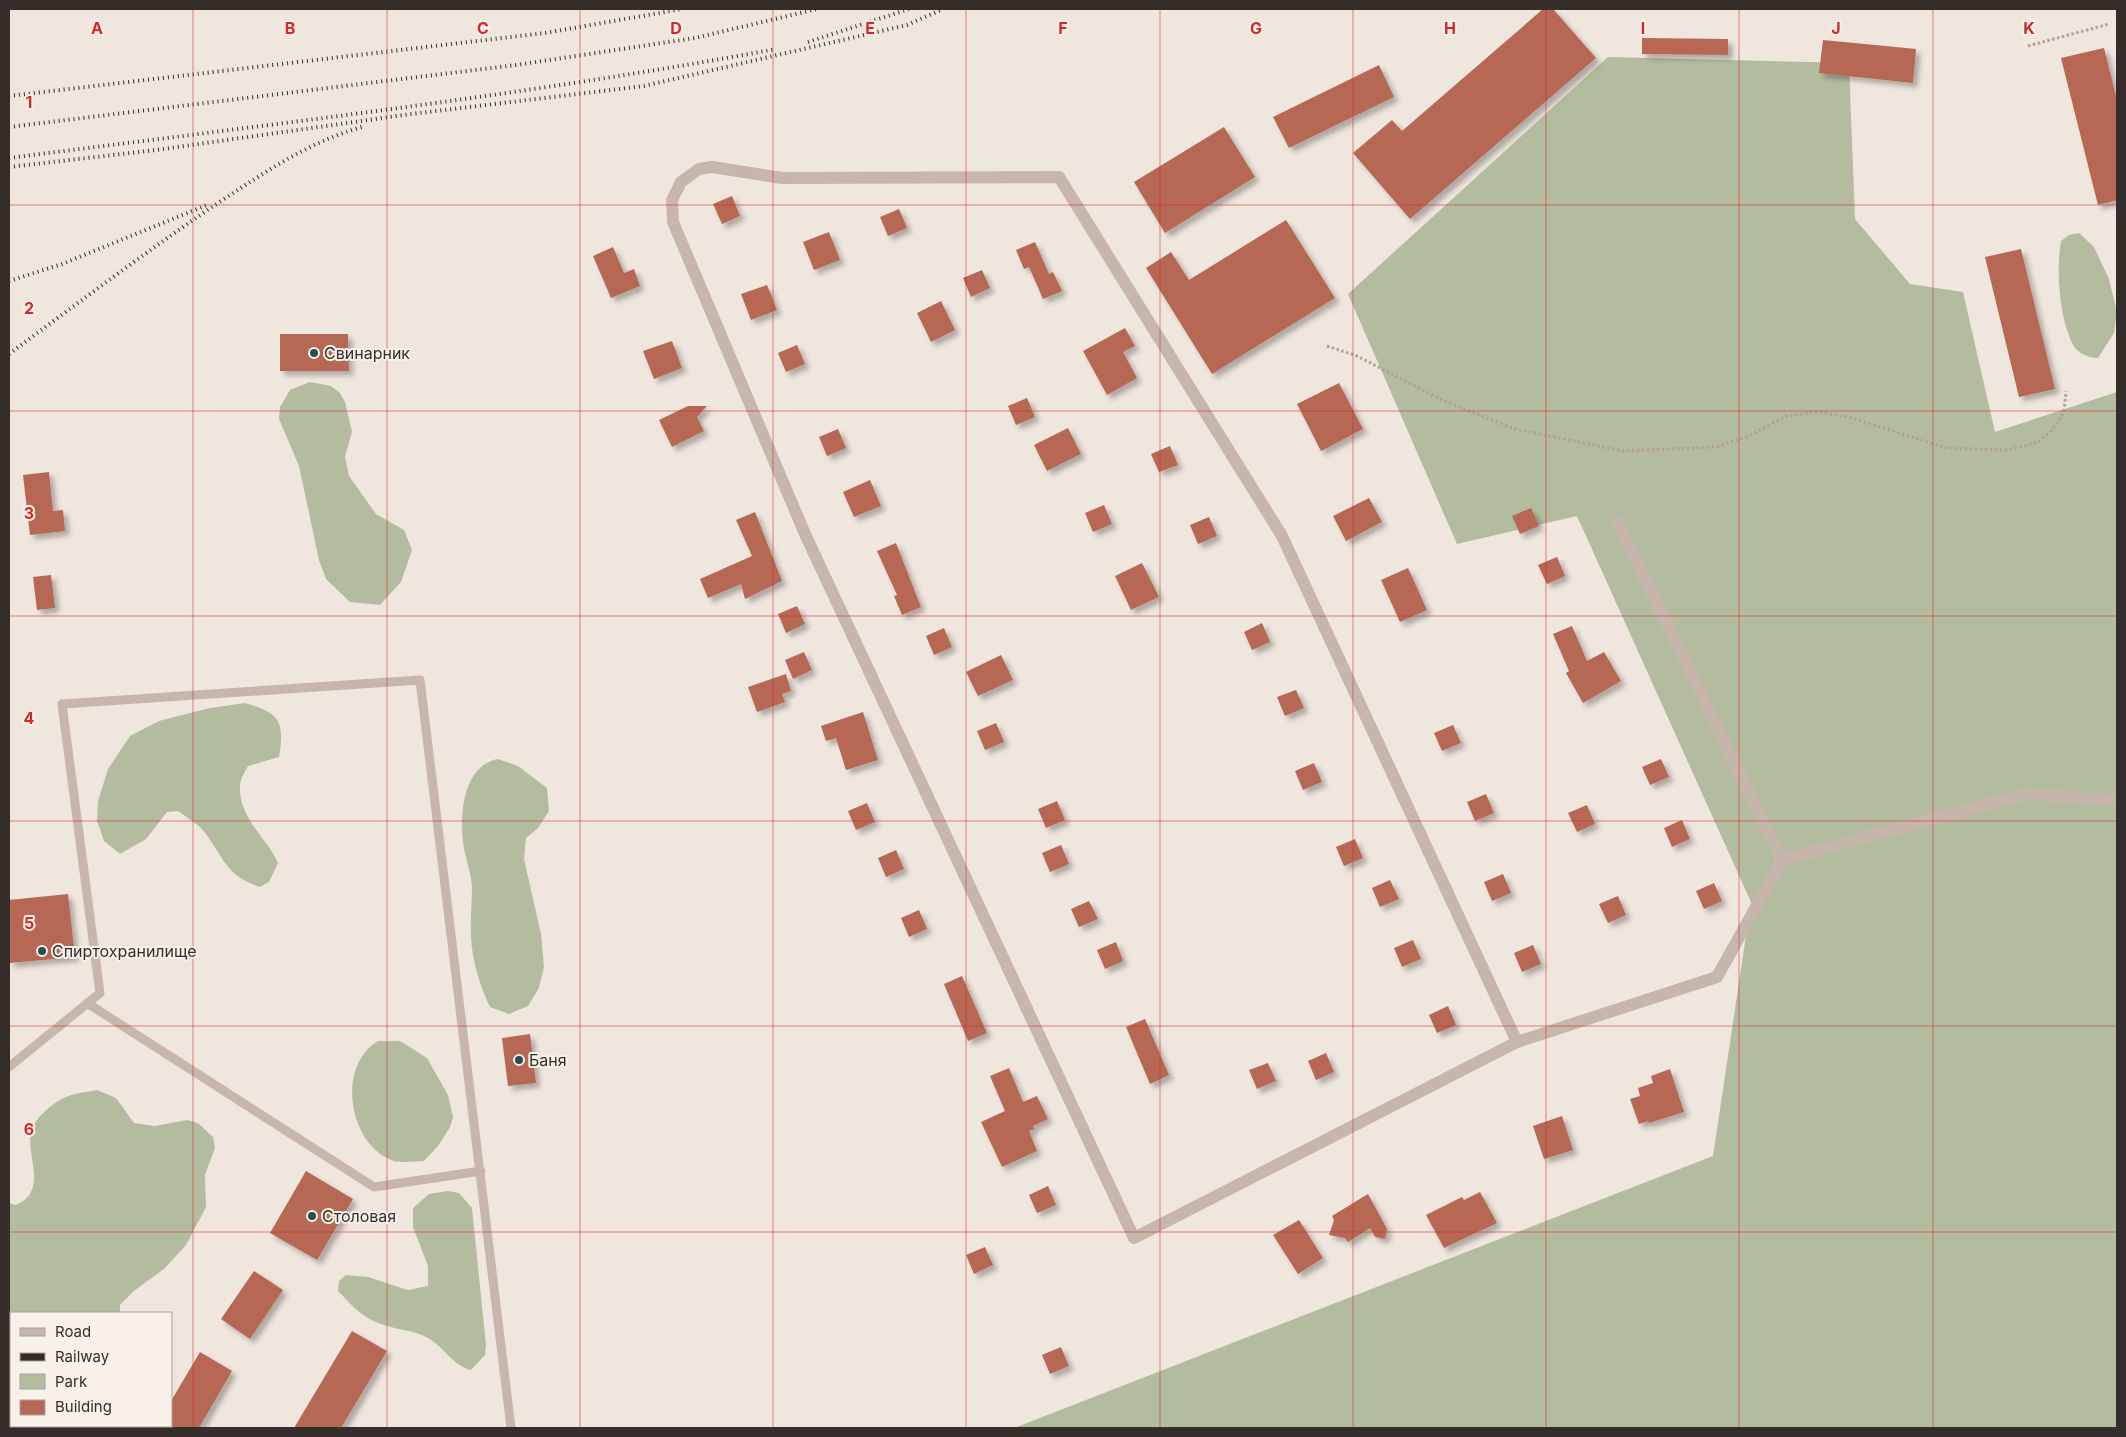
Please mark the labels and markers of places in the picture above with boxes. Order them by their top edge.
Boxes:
place label: Свинарник [324,343,410,363]
marker: Свинарник [308,347,320,359]
place label: Спиртохранилище [52,941,197,961]
marker: Спиртохранилище [36,945,48,957]
place label: Баня [529,1050,567,1070]
marker: Баня [513,1054,525,1066]
place label: Столовая [322,1206,396,1226]
marker: Столовая [306,1210,318,1222]

